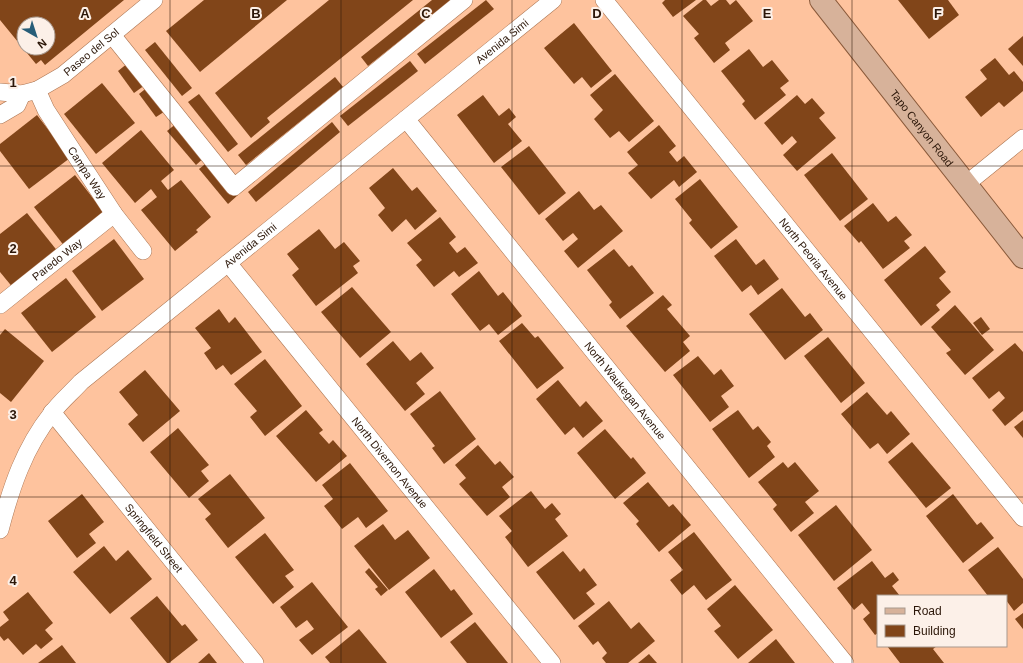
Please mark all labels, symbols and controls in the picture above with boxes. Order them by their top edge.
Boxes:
text: A [80,6,90,21]
text: B [251,6,261,21]
text: C [421,6,431,21]
text: D [592,6,602,21]
text: E [763,6,772,21]
text: F [934,6,942,21]
north arrow [16,16,56,56]
street label: Avenida Simi [473,17,531,66]
street label: Paseo del Sol [61,26,121,78]
text: N [35,37,49,51]
text: 1 [9,75,17,90]
street label: Tapo Canyon Road [888,87,956,169]
street label: Campa Way [66,144,109,202]
street label: North Peoria Avenue [777,216,850,302]
street label: Avenida Simi [221,220,279,270]
street label: Paredo Way [30,236,85,283]
text: 2 [9,241,17,256]
street label: North Waukegan Avenue [582,339,668,442]
text: 3 [9,407,17,422]
street label: North Divernon Avenue [349,415,430,511]
street label: Springfield Street [123,501,185,575]
text: 4 [9,573,17,588]
legend [877,595,1007,647]
text: Road [913,604,942,618]
text: Building [913,624,956,638]

